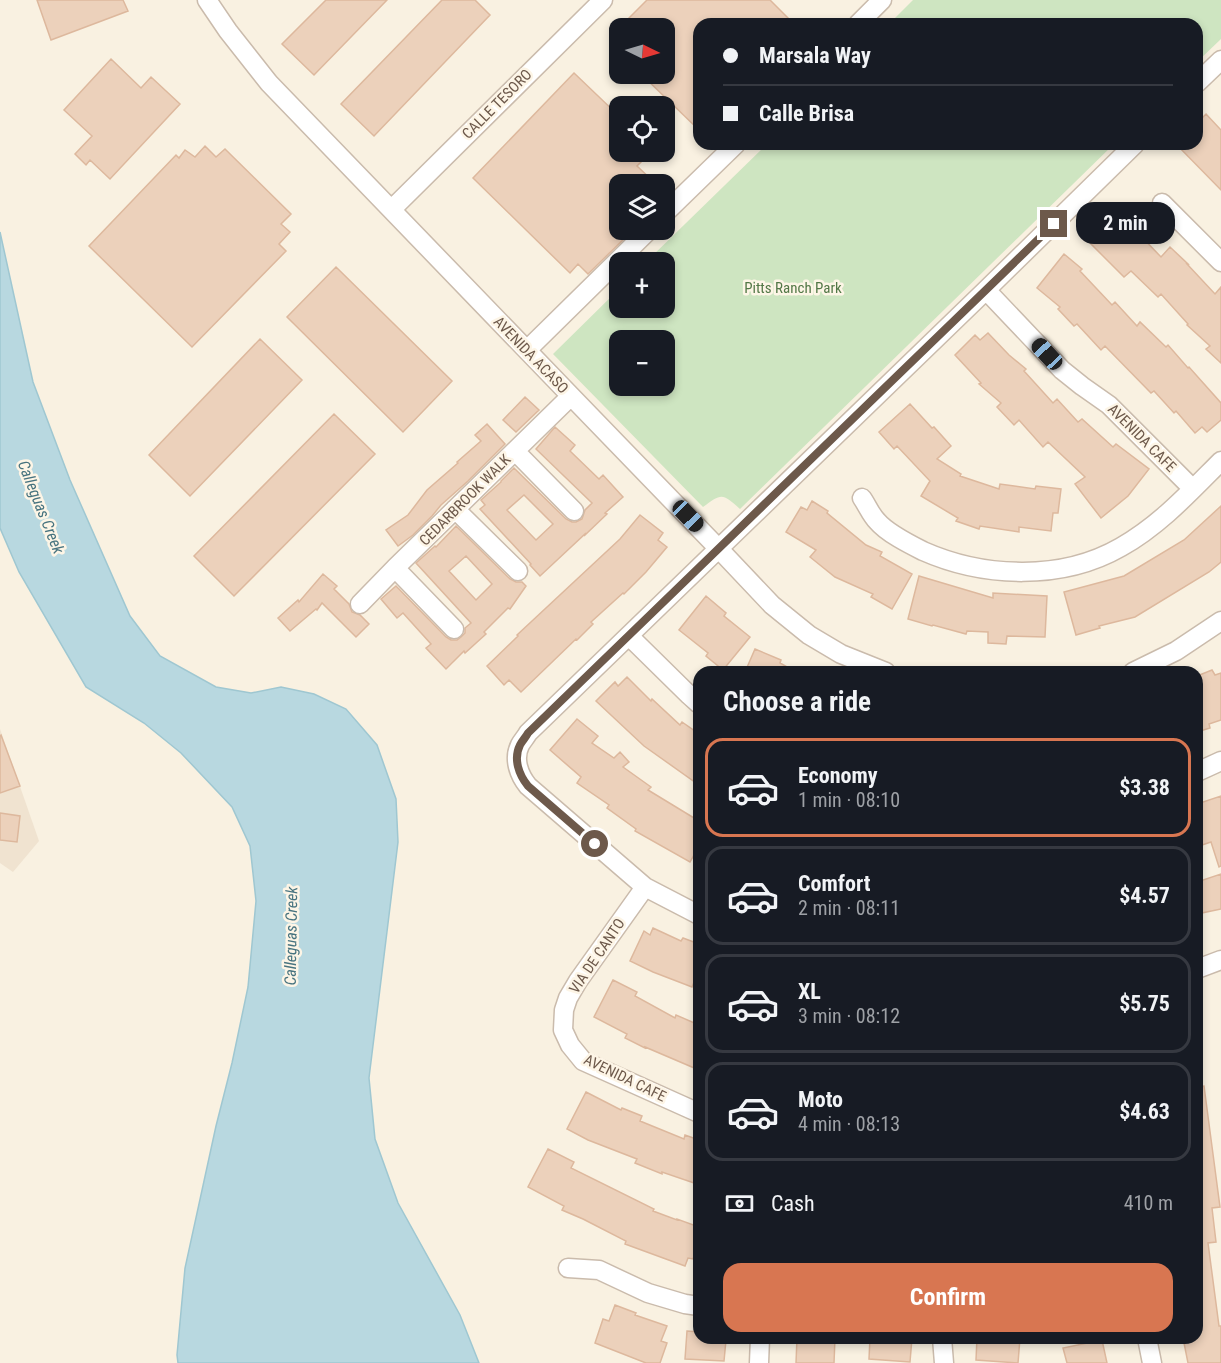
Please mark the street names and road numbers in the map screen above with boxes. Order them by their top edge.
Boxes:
street label: CALLE TESORO [458,65,536,143]
street label: AVENIDA ACASO [490,313,572,397]
street label: AVENIDA CAFE [1104,400,1180,476]
street label: CEDARBROOK WALK [416,450,515,549]
street label: VIA DE CANTO [565,915,629,997]
street label: AVENIDA CAFE [581,1050,669,1106]

